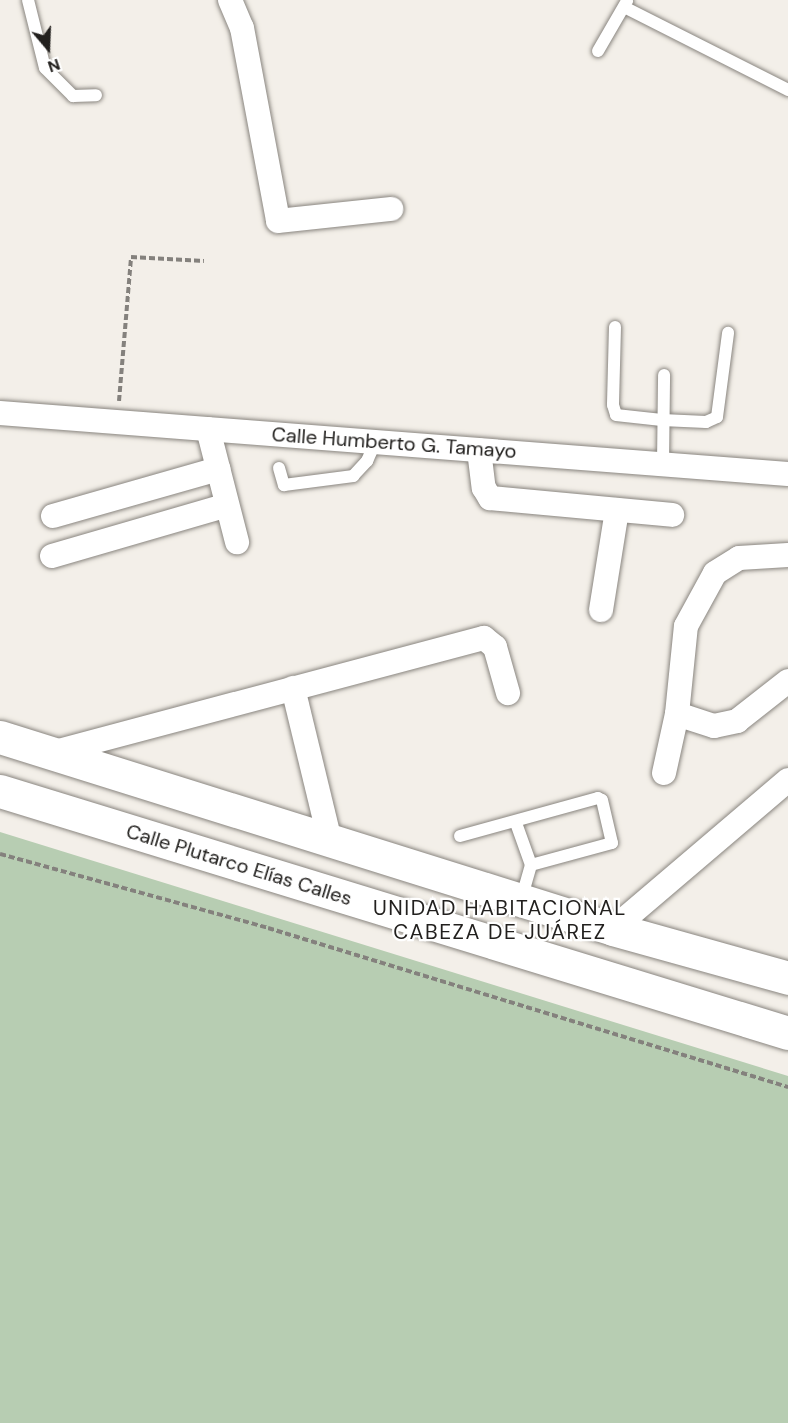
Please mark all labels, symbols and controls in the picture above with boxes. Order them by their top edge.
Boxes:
north arrow [18,18,78,78]
text: N [45,54,63,77]
street label: Calle Humberto G. Tamayo [271,422,517,464]
street label: Calle Plutarco Elías Calles [123,819,355,911]
district label: UNIDAD HABITACIONAL CABEZA DE JUÁREZ [373,895,627,945]

